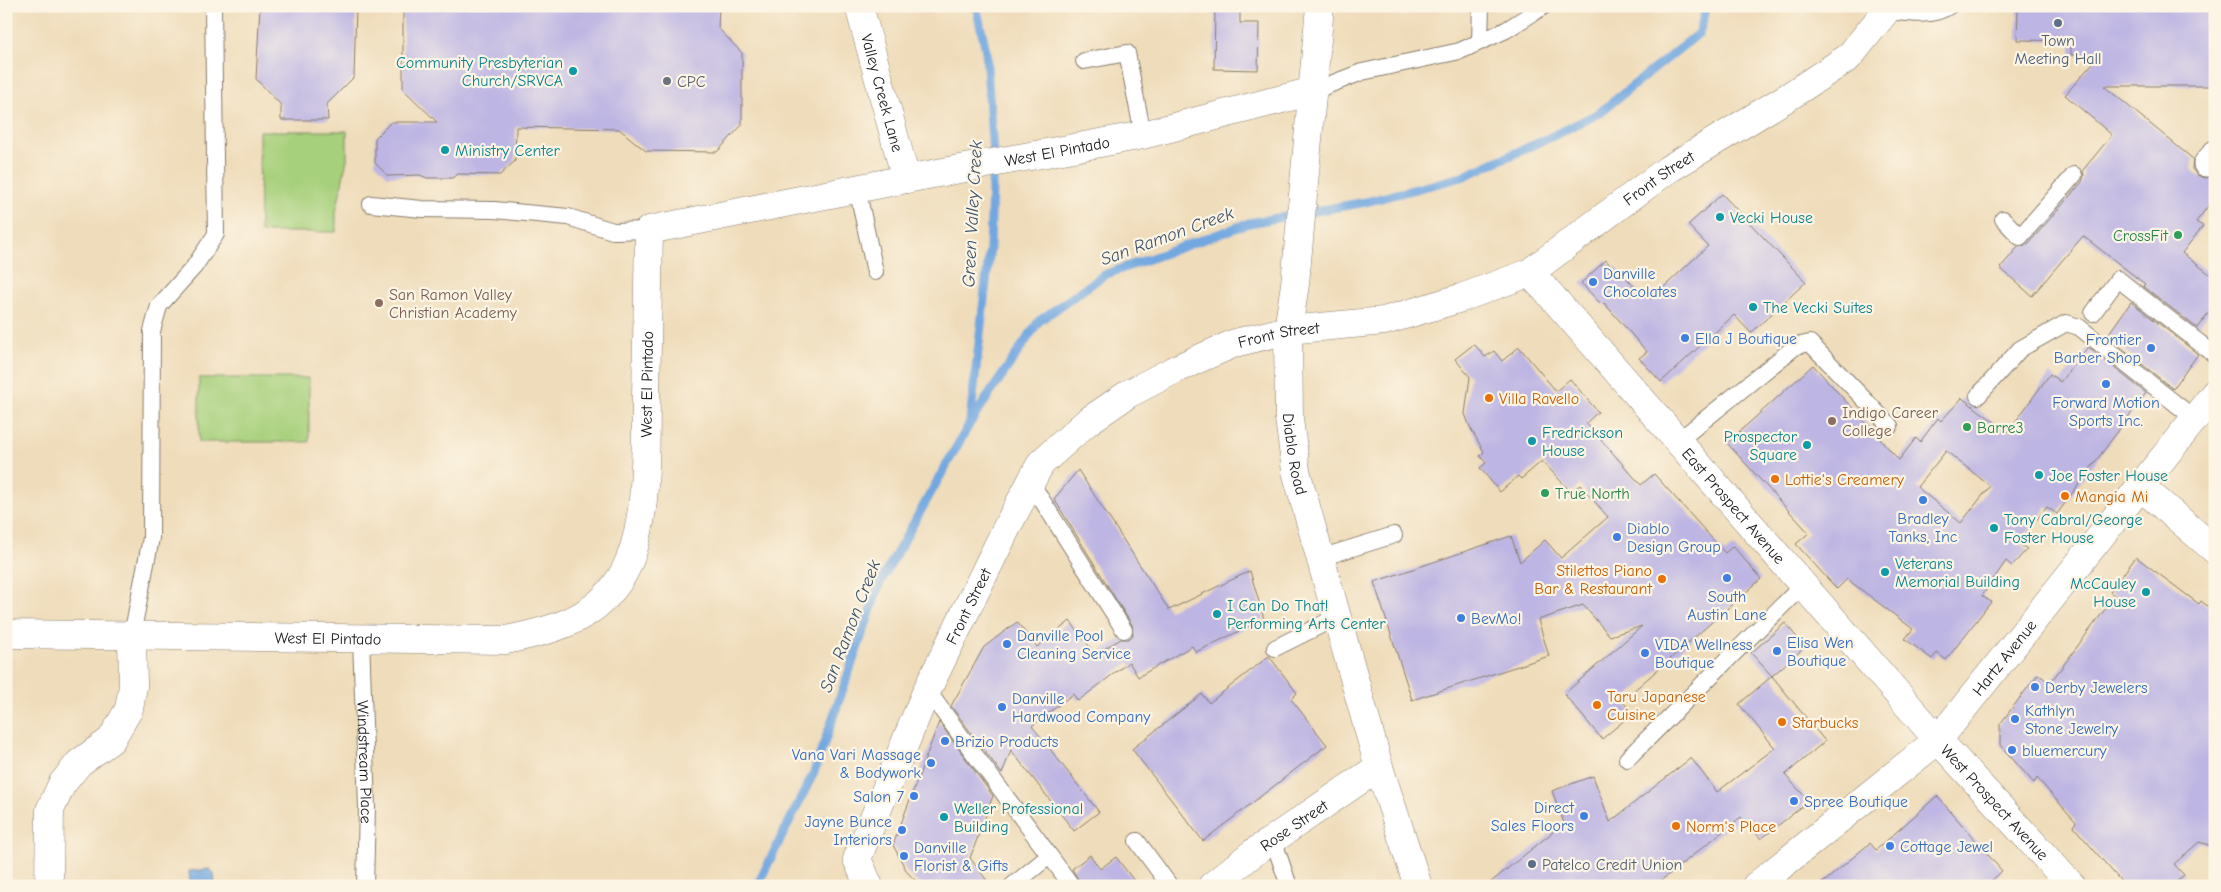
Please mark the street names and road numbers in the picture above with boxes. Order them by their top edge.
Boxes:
street label: Valley Creek Lane [857,32,906,154]
street label: West El Pintado [1003,133,1111,171]
street label: Front Street [1620,147,1698,210]
street label: Front Street [1236,319,1321,352]
street label: West El Pintado [638,331,657,438]
street label: Diablo Road [1279,413,1310,497]
street label: East Prospect Avenue [1678,445,1788,568]
street label: Front Street [943,565,996,648]
street label: Hartz Avenue [1969,617,2040,700]
street label: West El Pintado [274,629,381,649]
street label: Windstream Place [353,700,375,824]
street label: West Prospect Avenue [1937,741,2052,864]
street label: Rose Street [1257,796,1332,855]

